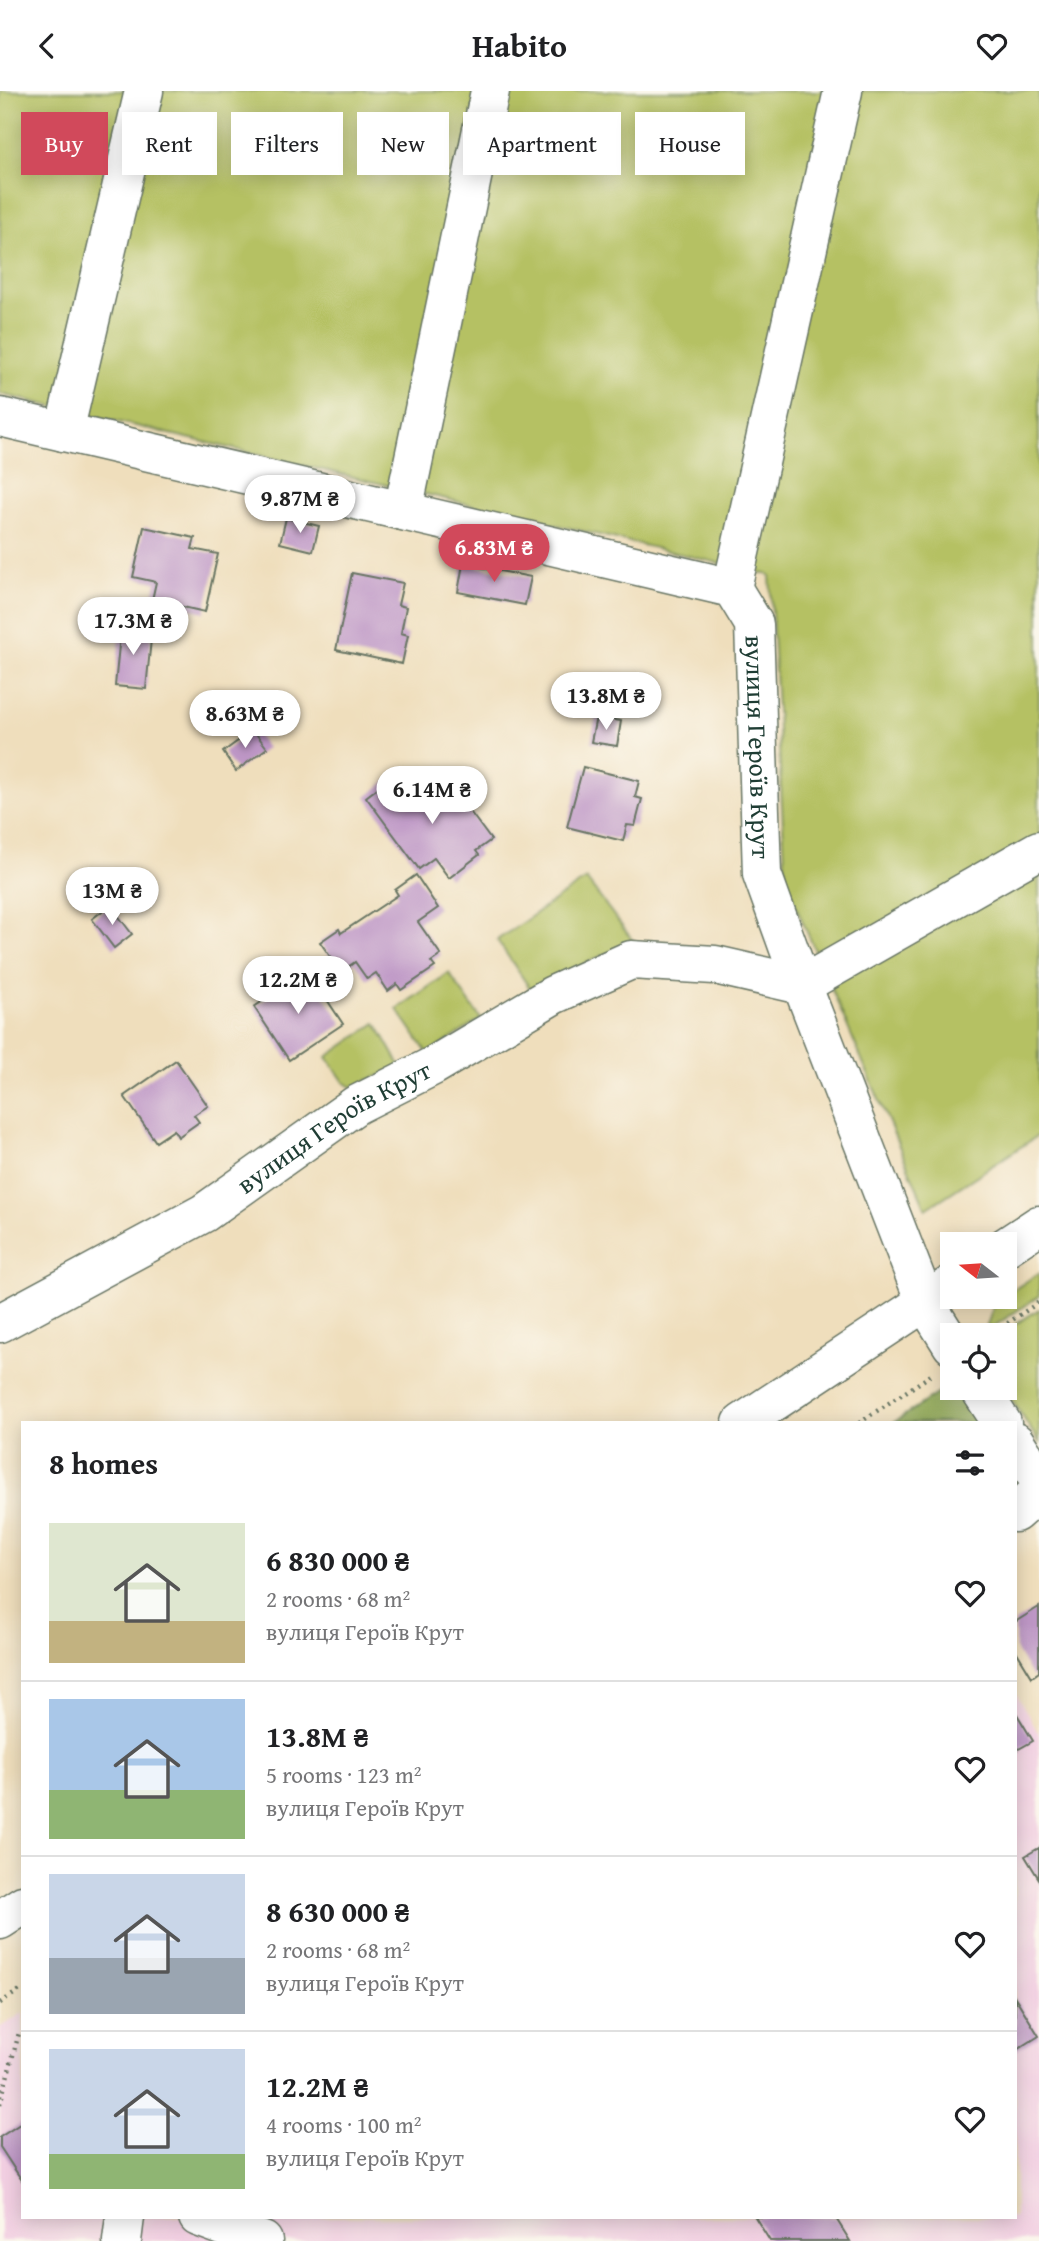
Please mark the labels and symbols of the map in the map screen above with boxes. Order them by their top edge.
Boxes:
pin: 9.87M ₴ [235,475,365,535]
pin: 6.83M ₴ [429,525,559,584]
pin: 17.3M ₴ [68,597,198,657]
street label: вулиця Героїв Крут [735,635,782,860]
pin: 13.8M ₴ [541,673,671,732]
pin: 8.63M ₴ [180,691,310,750]
pin: 6.14M ₴ [367,767,497,826]
pin: 13M ₴ [63,867,161,927]
pin: 12.2M ₴ [233,957,363,1016]
street label: вулиця Героїв Крут [229,1050,438,1203]
north arrow [940,1232,1017,1309]

